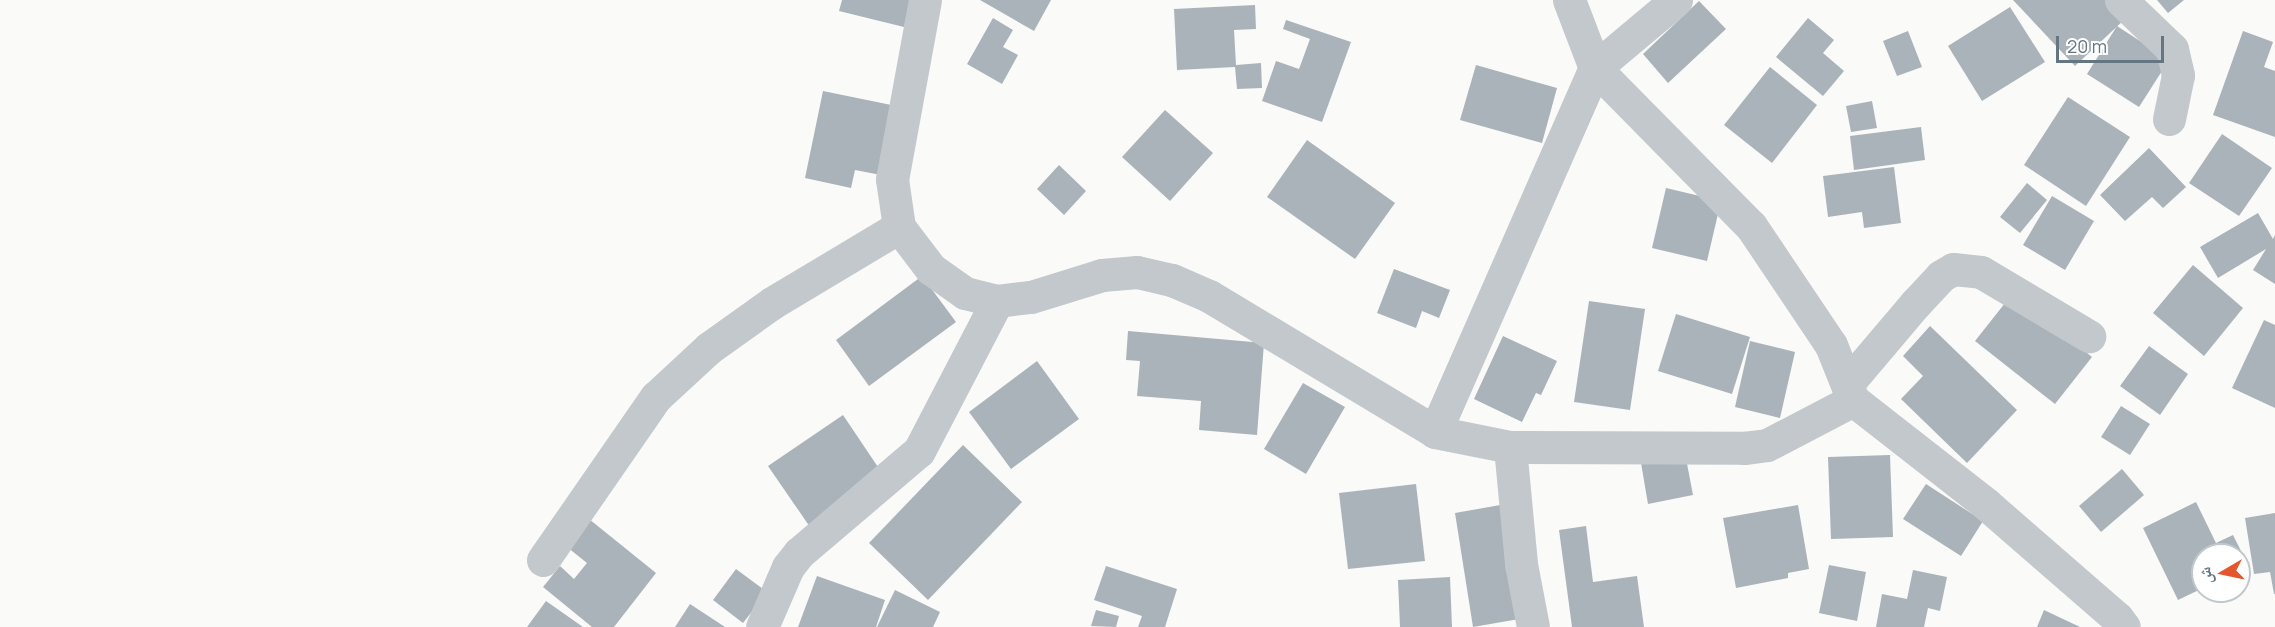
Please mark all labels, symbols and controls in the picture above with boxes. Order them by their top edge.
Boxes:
scale bar [2059,24,2167,62]
text: 20 m [2067,34,2107,58]
north arrow [2191,543,2251,603]
text: ش [2193,565,2217,586]

